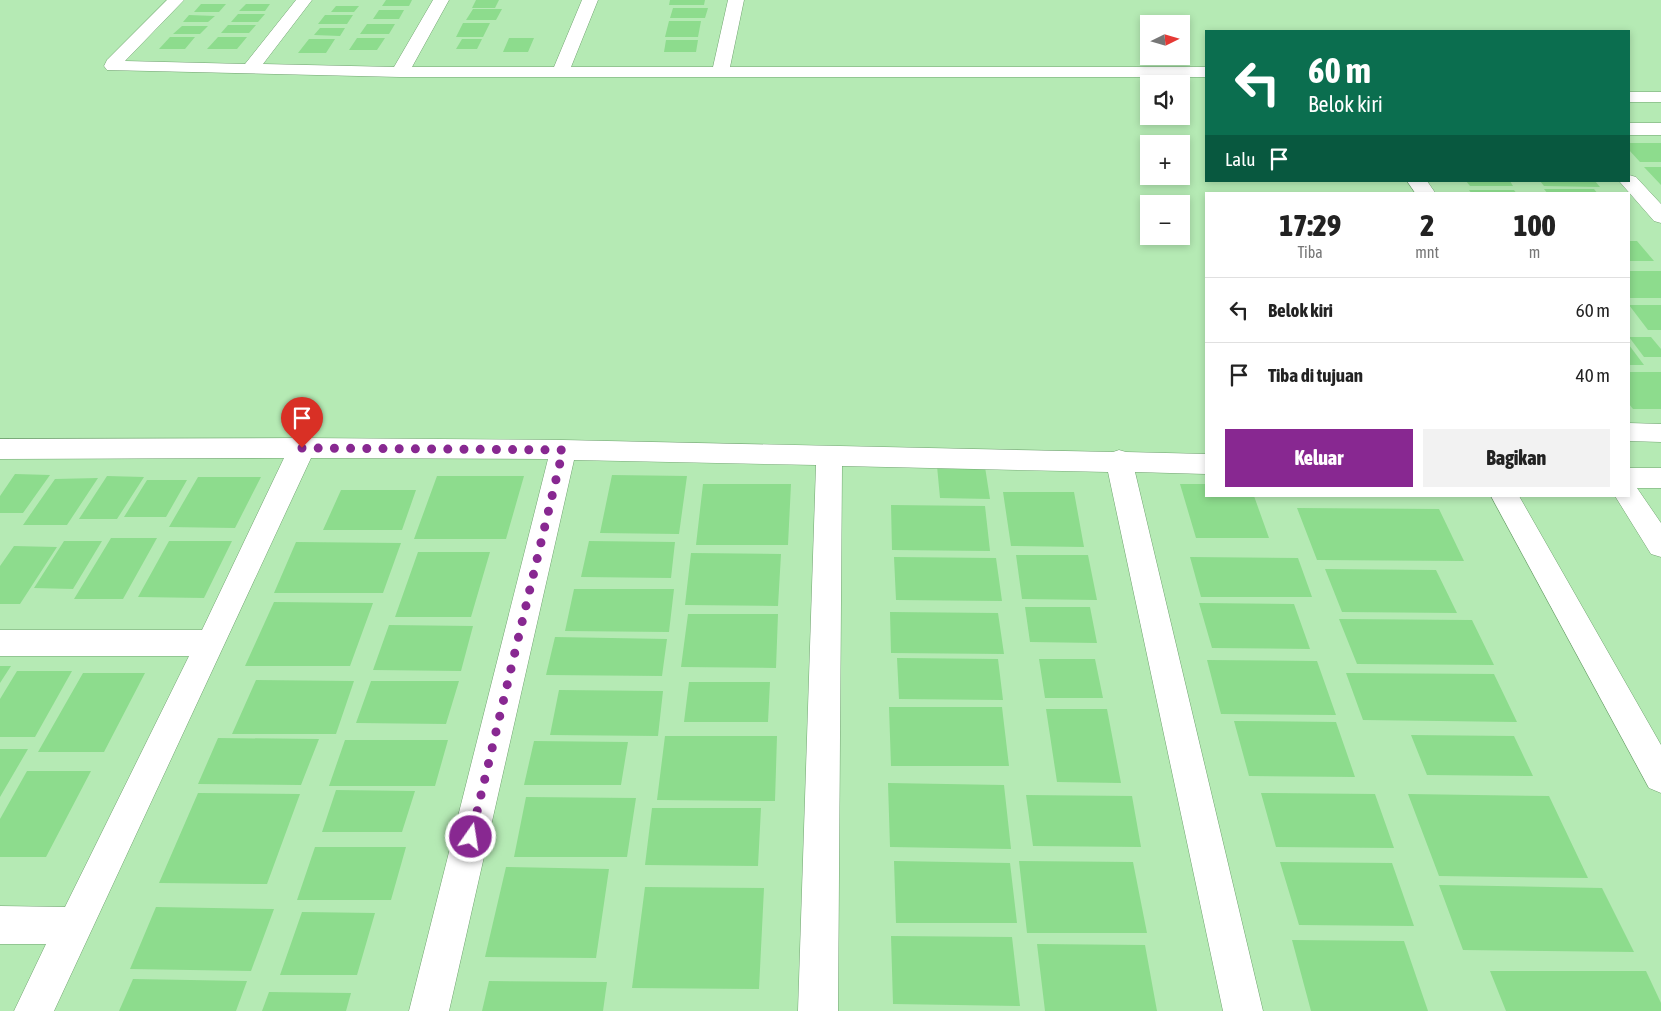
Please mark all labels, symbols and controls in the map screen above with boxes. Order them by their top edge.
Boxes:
north arrow [1140,15,1190,65]
map controls [1140,15,1190,245]
icon: left [1225,50,1290,115]
text: 60 m [1308,50,1371,90]
button: sound [1140,75,1190,125]
text: Belok kiri [1308,91,1383,117]
button: + [1140,135,1190,185]
icon: arrive [1265,145,1293,173]
text: Lalu [1225,148,1255,170]
button: − [1140,195,1190,245]
text: 17:29 [1279,208,1341,242]
text: 2 [1420,208,1434,242]
text: 100 [1513,208,1556,242]
text: Tiba [1297,243,1323,261]
text: mnt [1415,243,1439,261]
text: m [1529,243,1540,261]
icon: left [1225,296,1253,324]
text: Belok kiri [1268,299,1333,321]
text: 60 m [1576,299,1610,321]
icon: arrive [1225,361,1253,389]
text: Tiba di tujuan [1268,364,1363,386]
text: 40 m [1576,364,1610,386]
pin [281,397,323,448]
icon: arrive [288,404,316,432]
button: Keluar [1225,429,1413,487]
button: Bagikan [1423,429,1610,487]
position arrow [444,810,496,862]

